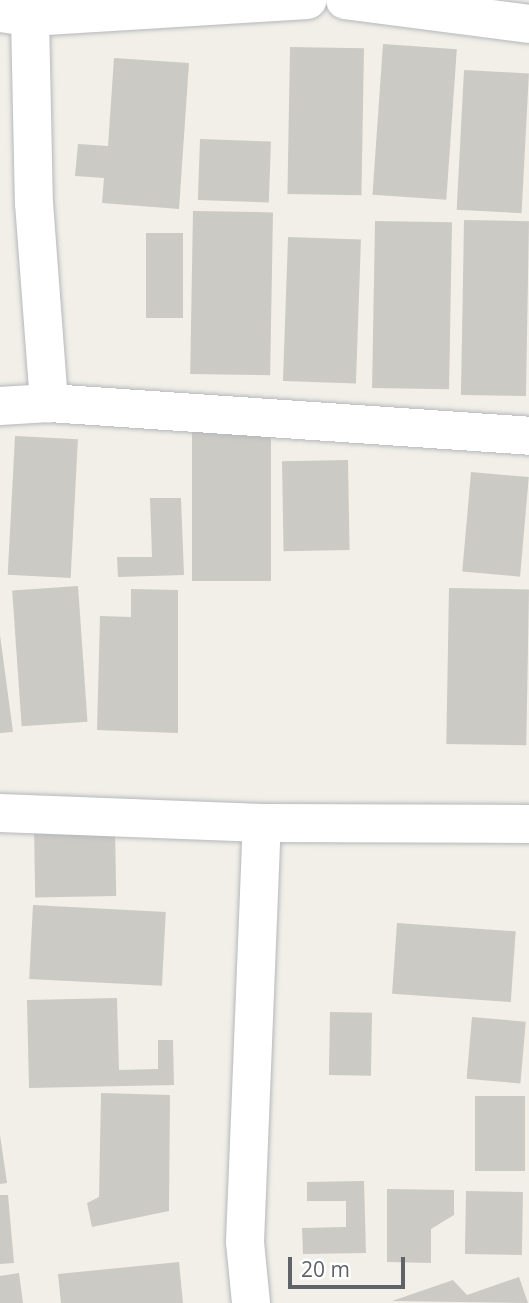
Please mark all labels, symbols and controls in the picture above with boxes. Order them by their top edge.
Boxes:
scale bar [291,1244,408,1288]
text: 20 m [301,1255,350,1283]

